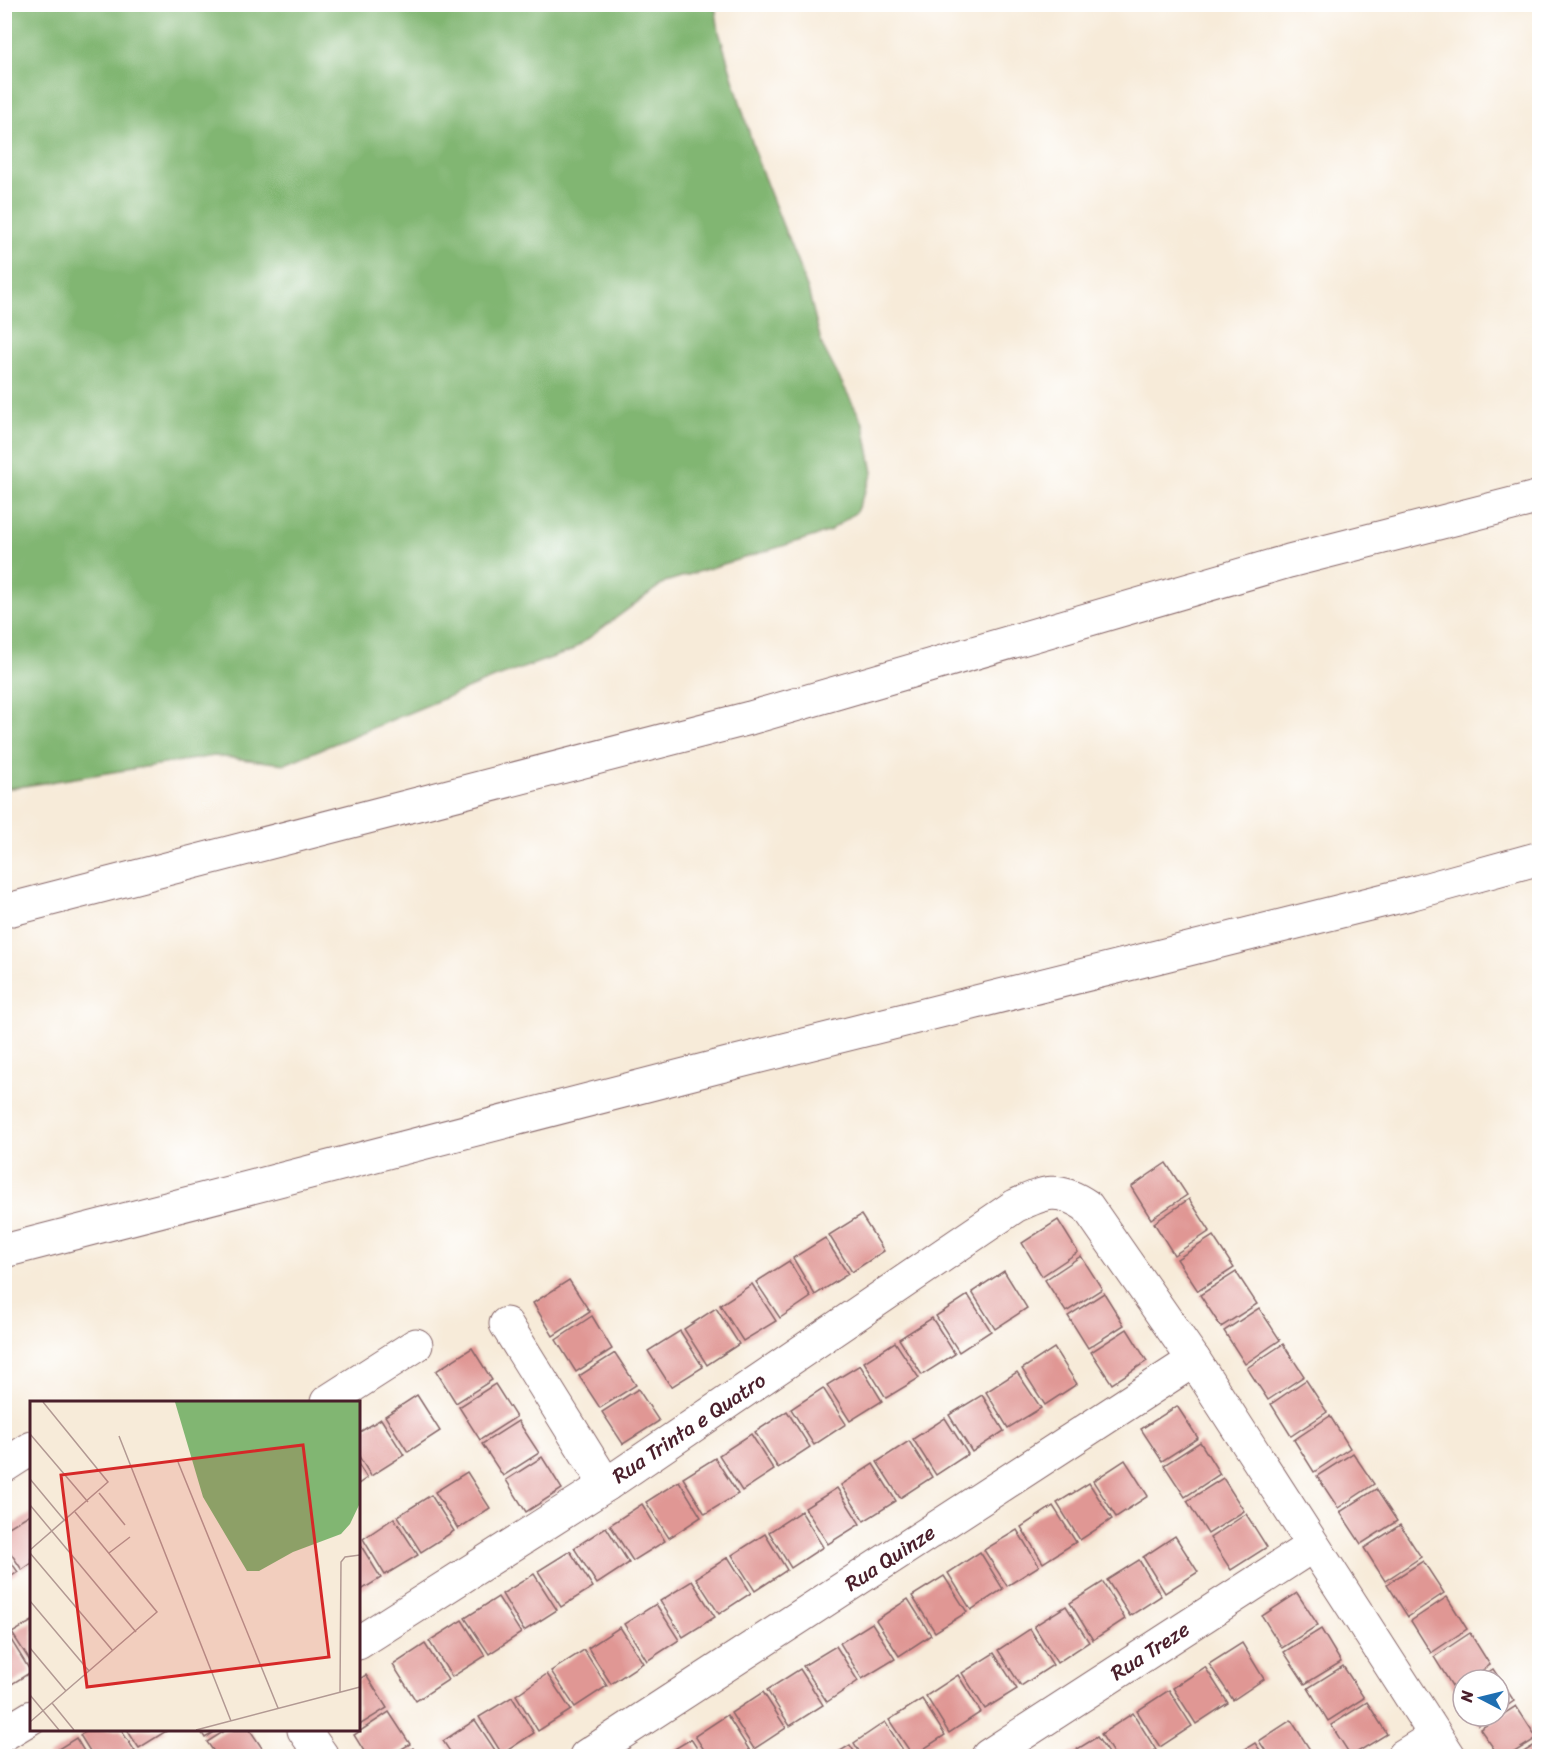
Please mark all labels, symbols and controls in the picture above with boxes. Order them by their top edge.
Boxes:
street label: Rua Trinta e Quatro [604,1362,774,1494]
inset map [30,1401,360,1731]
street label: Rua Quinze [837,1514,944,1602]
street label: Rua Treze [1102,1611,1198,1691]
north arrow [1451,1668,1511,1728]
text: N [1451,1688,1482,1704]

